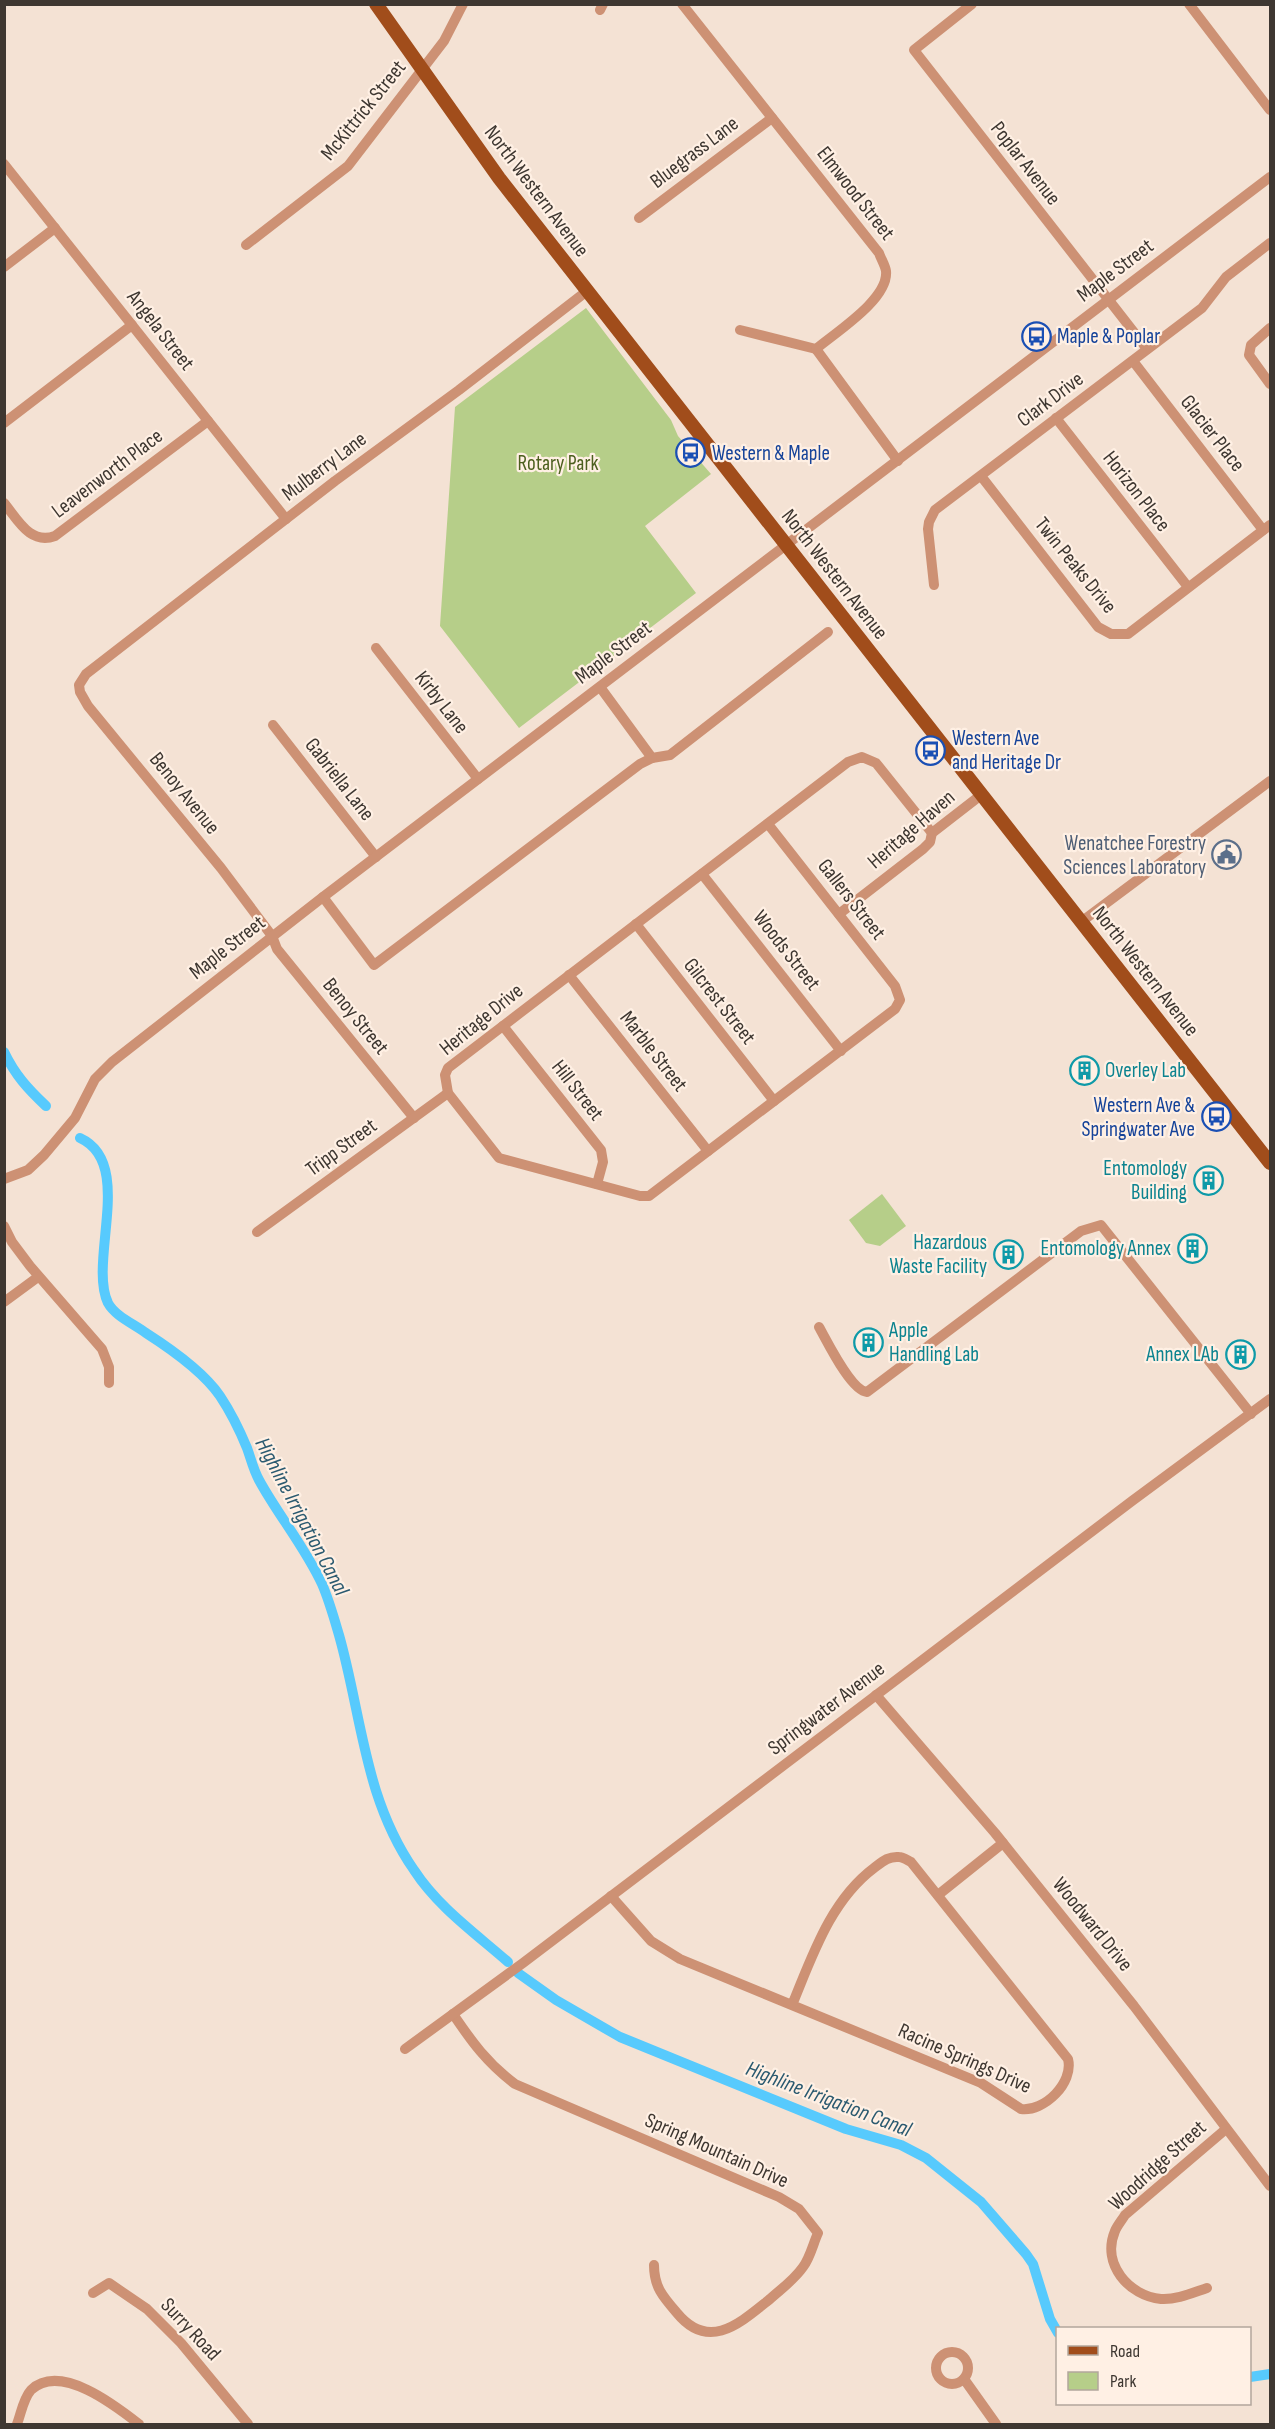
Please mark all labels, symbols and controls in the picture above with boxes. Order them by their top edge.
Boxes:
street label: McKittrick Street [316,55,411,165]
street label: Bluegrass Lane [645,111,743,194]
street label: Poplar Avenue [985,117,1066,210]
street label: North Western Avenue [479,121,594,262]
street label: Elmwood Street [811,142,900,245]
street label: Maple Street [1072,234,1158,307]
street label: Angela Street [121,284,200,375]
bus stop icon: Maple & Poplar [1020,320,1052,352]
place label: Maple & Poplar [1057,324,1160,349]
street label: Clark Drive [1012,366,1088,432]
street label: Glacier Place [1175,390,1250,477]
street label: Leavenworth Place [47,424,168,523]
street label: Mulberry Lane [277,427,371,506]
bus stop icon: Western & Maple [675,437,707,469]
place label: Western & Maple [712,441,830,466]
street label: Horizon Place [1097,446,1176,537]
park label: Rotary Park [518,451,598,476]
street label: North Western Avenue [776,504,893,644]
street label: Twin Peaks Drive [1029,512,1122,618]
street label: Maple Street [570,616,656,689]
street label: Kirby Lane [409,666,474,739]
place label: Western Ave and Heritage Dr [952,726,1061,775]
street label: Gabriella Lane [300,733,380,826]
bus stop icon: Western Ave and Heritage Dr [915,734,947,766]
street label: Benoy Avenue [144,747,225,839]
street label: Heritage Haven [863,785,960,874]
place label: Wenatchee Forestry Sciences Laboratory [1063,831,1206,880]
public building icon: Wenatchee Forestry Sciences Laboratory [1211,839,1243,871]
street label: Gallers Street [812,854,891,945]
street label: North Western Avenue [1087,901,1204,1041]
street label: Woods Street [748,905,826,995]
street label: Maple Street [184,910,270,985]
street label: Gilcrest Street [678,953,761,1049]
street label: Benoy Street [317,973,394,1060]
street label: Heritage Drive [435,978,528,1061]
street label: Marble Street [614,1006,693,1097]
building icon: Overley Lab [1068,1054,1100,1086]
street label: Hill Street [546,1055,609,1126]
place label: Overley Lab [1105,1058,1186,1083]
place label: Western Ave & Springwater Ave [1081,1093,1195,1142]
bus stop icon: Western Ave & Springwater Ave [1200,1101,1232,1133]
street label: Tripp Street [301,1113,382,1182]
place label: Entomology Building [1103,1156,1187,1205]
building icon: Entomology Building [1192,1164,1224,1196]
place label: Hazardous Waste Facility [889,1230,987,1279]
building icon: Entomology Annex [1176,1232,1208,1264]
place label: Entomology Annex [1041,1236,1171,1261]
building icon: Hazardous Waste Facility [992,1238,1024,1270]
place label: Apple Handling Lab [888,1318,979,1367]
building icon: Apple Handling Lab [852,1326,884,1358]
building icon: Annex LAb [1224,1338,1256,1370]
place label: Annex LAb [1145,1342,1219,1367]
water label: Highline Irrigation Canal [249,1433,355,1601]
street label: Springwater Avenue [763,1656,890,1760]
street label: Woodward Drive [1047,1872,1138,1976]
street label: Racine Springs Drive [894,2018,1035,2099]
water label: Highline Irrigation Canal [742,2055,916,2144]
street label: Spring Mountain Drive [641,2108,793,2193]
street label: Woodridge Street [1103,2115,1211,2216]
street label: Surry Road [155,2293,226,2366]
legend [1056,2327,1251,2405]
text: Road [1110,2341,1140,2362]
text: Park [1110,2371,1136,2392]

